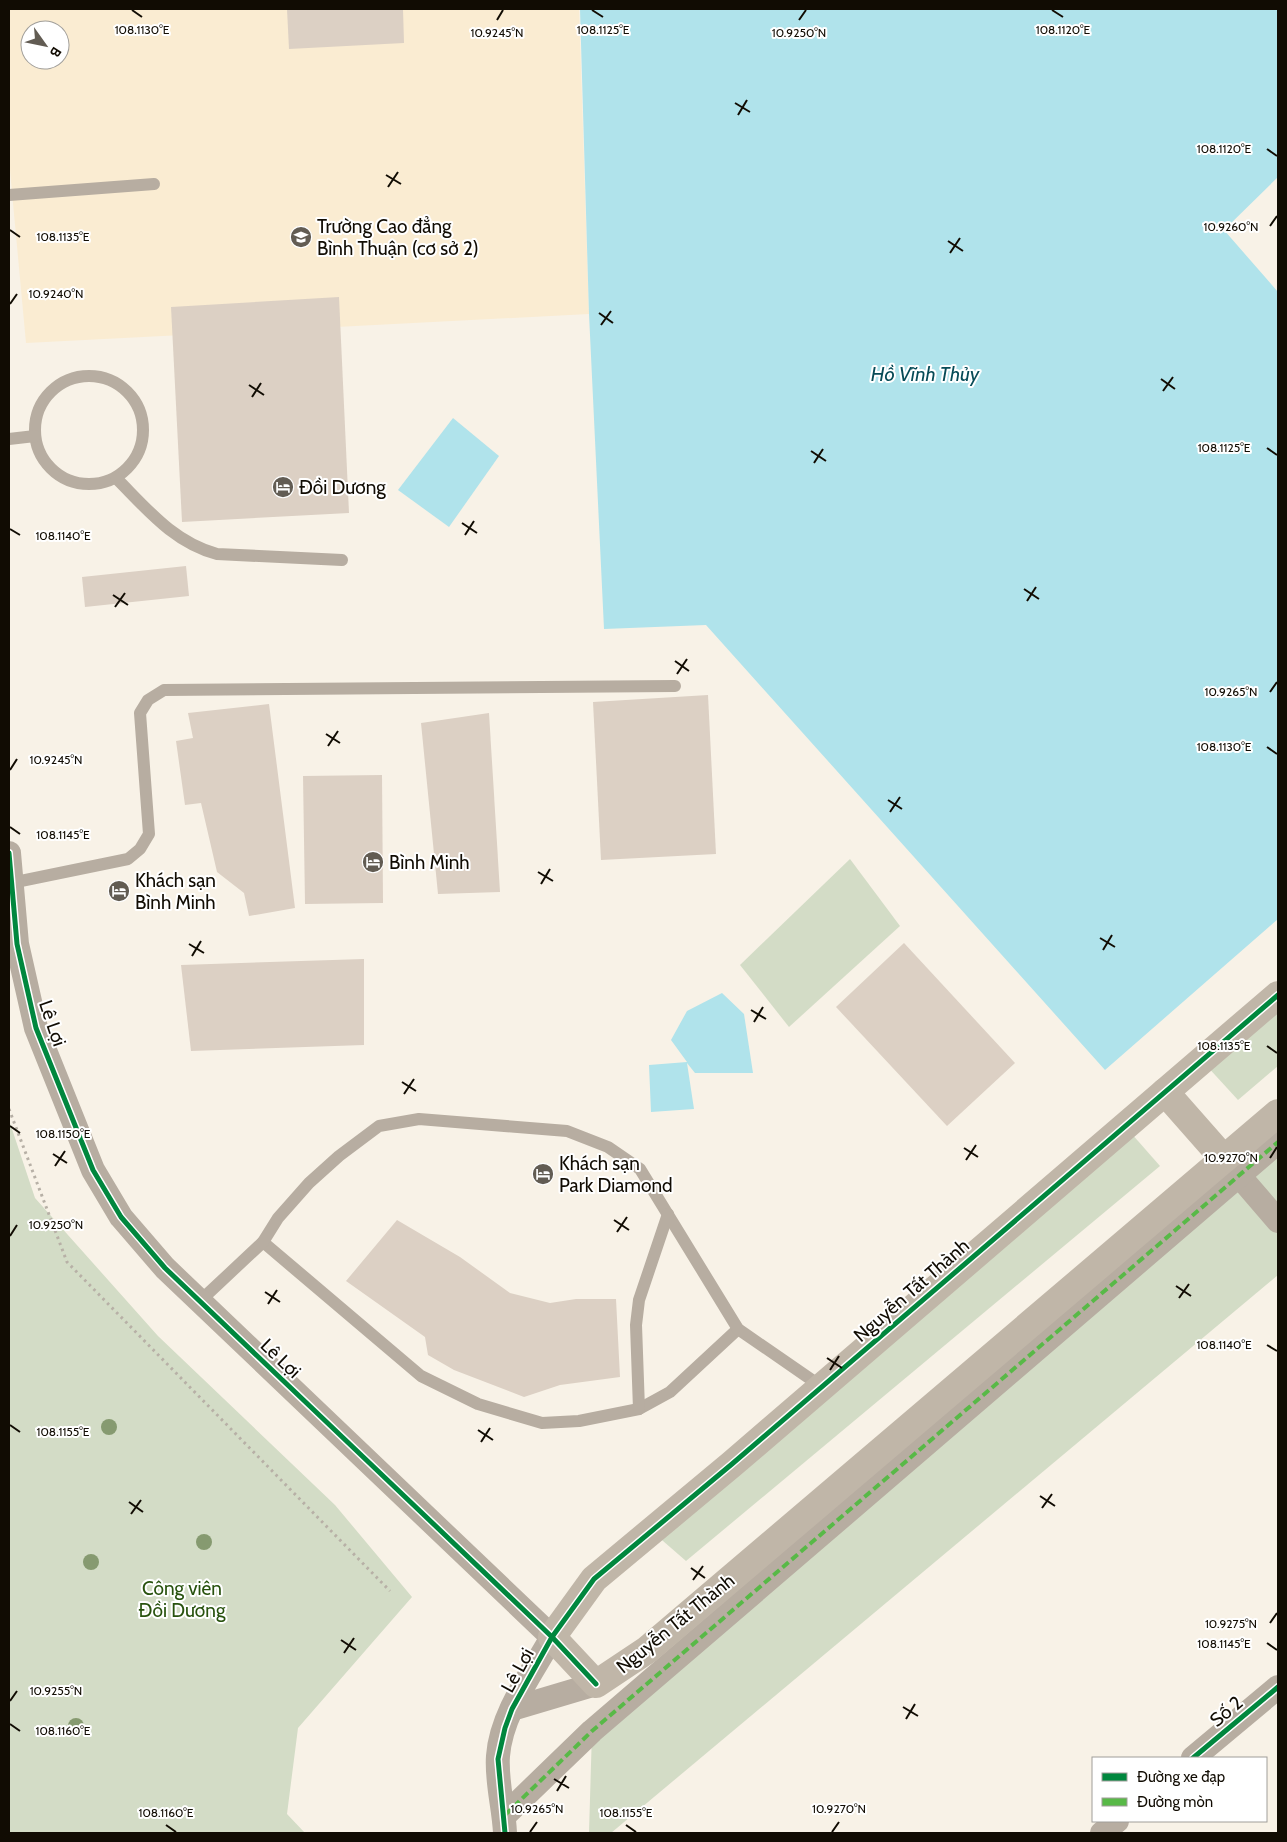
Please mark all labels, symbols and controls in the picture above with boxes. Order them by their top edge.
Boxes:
north arrow [20,20,70,70]
text: 108.1130°E [115,22,170,37]
text: 108.1125°E [577,22,630,37]
text: 108.1120°E [1036,22,1091,37]
text: 10.9245°N [470,25,524,40]
text: 10.9250°N [772,25,826,40]
text: B [46,44,66,61]
text: 108.1120°E [1197,141,1252,156]
place label: Trường Cao đẳng Bình Thuận (cơ sở 2) [317,215,479,260]
text: 10.9260°N [1204,219,1258,234]
school or university icon: Trường Cao đẳng Bình Thuận (cơ sở 2) [289,225,313,249]
text: 108.1135°E [37,229,90,244]
text: 10.9240°N [29,286,83,301]
water label: Hồ Vĩnh Thủy [871,362,980,386]
text: 108.1125°E [1198,440,1251,455]
hotel icon: Đồi Dương [271,475,295,499]
place label: Đồi Dương [299,476,386,499]
text: 108.1140°E [35,528,91,543]
text: 10.9265°N [1205,684,1257,699]
text: 108.1130°E [1197,739,1252,754]
text: 10.9245°N [29,752,83,767]
text: 108.1145°E [36,827,90,842]
hotel icon: Bình Minh [361,850,385,874]
place label: Bình Minh [389,851,470,874]
place label: Khách sạn Bình Minh [135,869,216,914]
hotel icon: Khách sạn Bình Minh [107,879,131,903]
street label: Lê Lợi [34,997,71,1049]
text: 108.1135°E [1198,1038,1251,1053]
text: 108.1150°E [36,1126,91,1141]
text: 10.9270°N [1204,1150,1258,1165]
place label: Khách sạn Park Diamond [559,1152,673,1197]
hotel icon: Khách sạn Park Diamond [531,1162,555,1186]
text: 10.9250°N [29,1217,83,1232]
street label: Nguyễn Tất Thành [849,1234,974,1347]
street label: Lê Lợi [256,1334,306,1383]
text: 108.1140°E [1196,1337,1252,1352]
text: 108.1155°E [37,1424,90,1439]
street label: Nguyễn Tất Thành [612,1569,739,1678]
park label: Công viên Đồi Dương [139,1577,226,1622]
text: 10.9275°N [1205,1616,1257,1631]
text: 108.1145°E [1197,1636,1251,1651]
street label: Lê Lợi [496,1644,539,1696]
text: 10.9255°N [30,1683,82,1698]
street label: Số 2 [1205,1691,1247,1732]
text: 108.1160°E [35,1723,91,1738]
legend [1092,1757,1267,1822]
text: Đường xe đạp [1137,1768,1225,1786]
text: Đường mòn [1137,1793,1213,1811]
text: 10.9265°N [511,1801,563,1816]
text: 10.9270°N [812,1801,866,1816]
text: 108.1160°E [138,1805,194,1820]
text: 108.1155°E [600,1805,653,1820]

